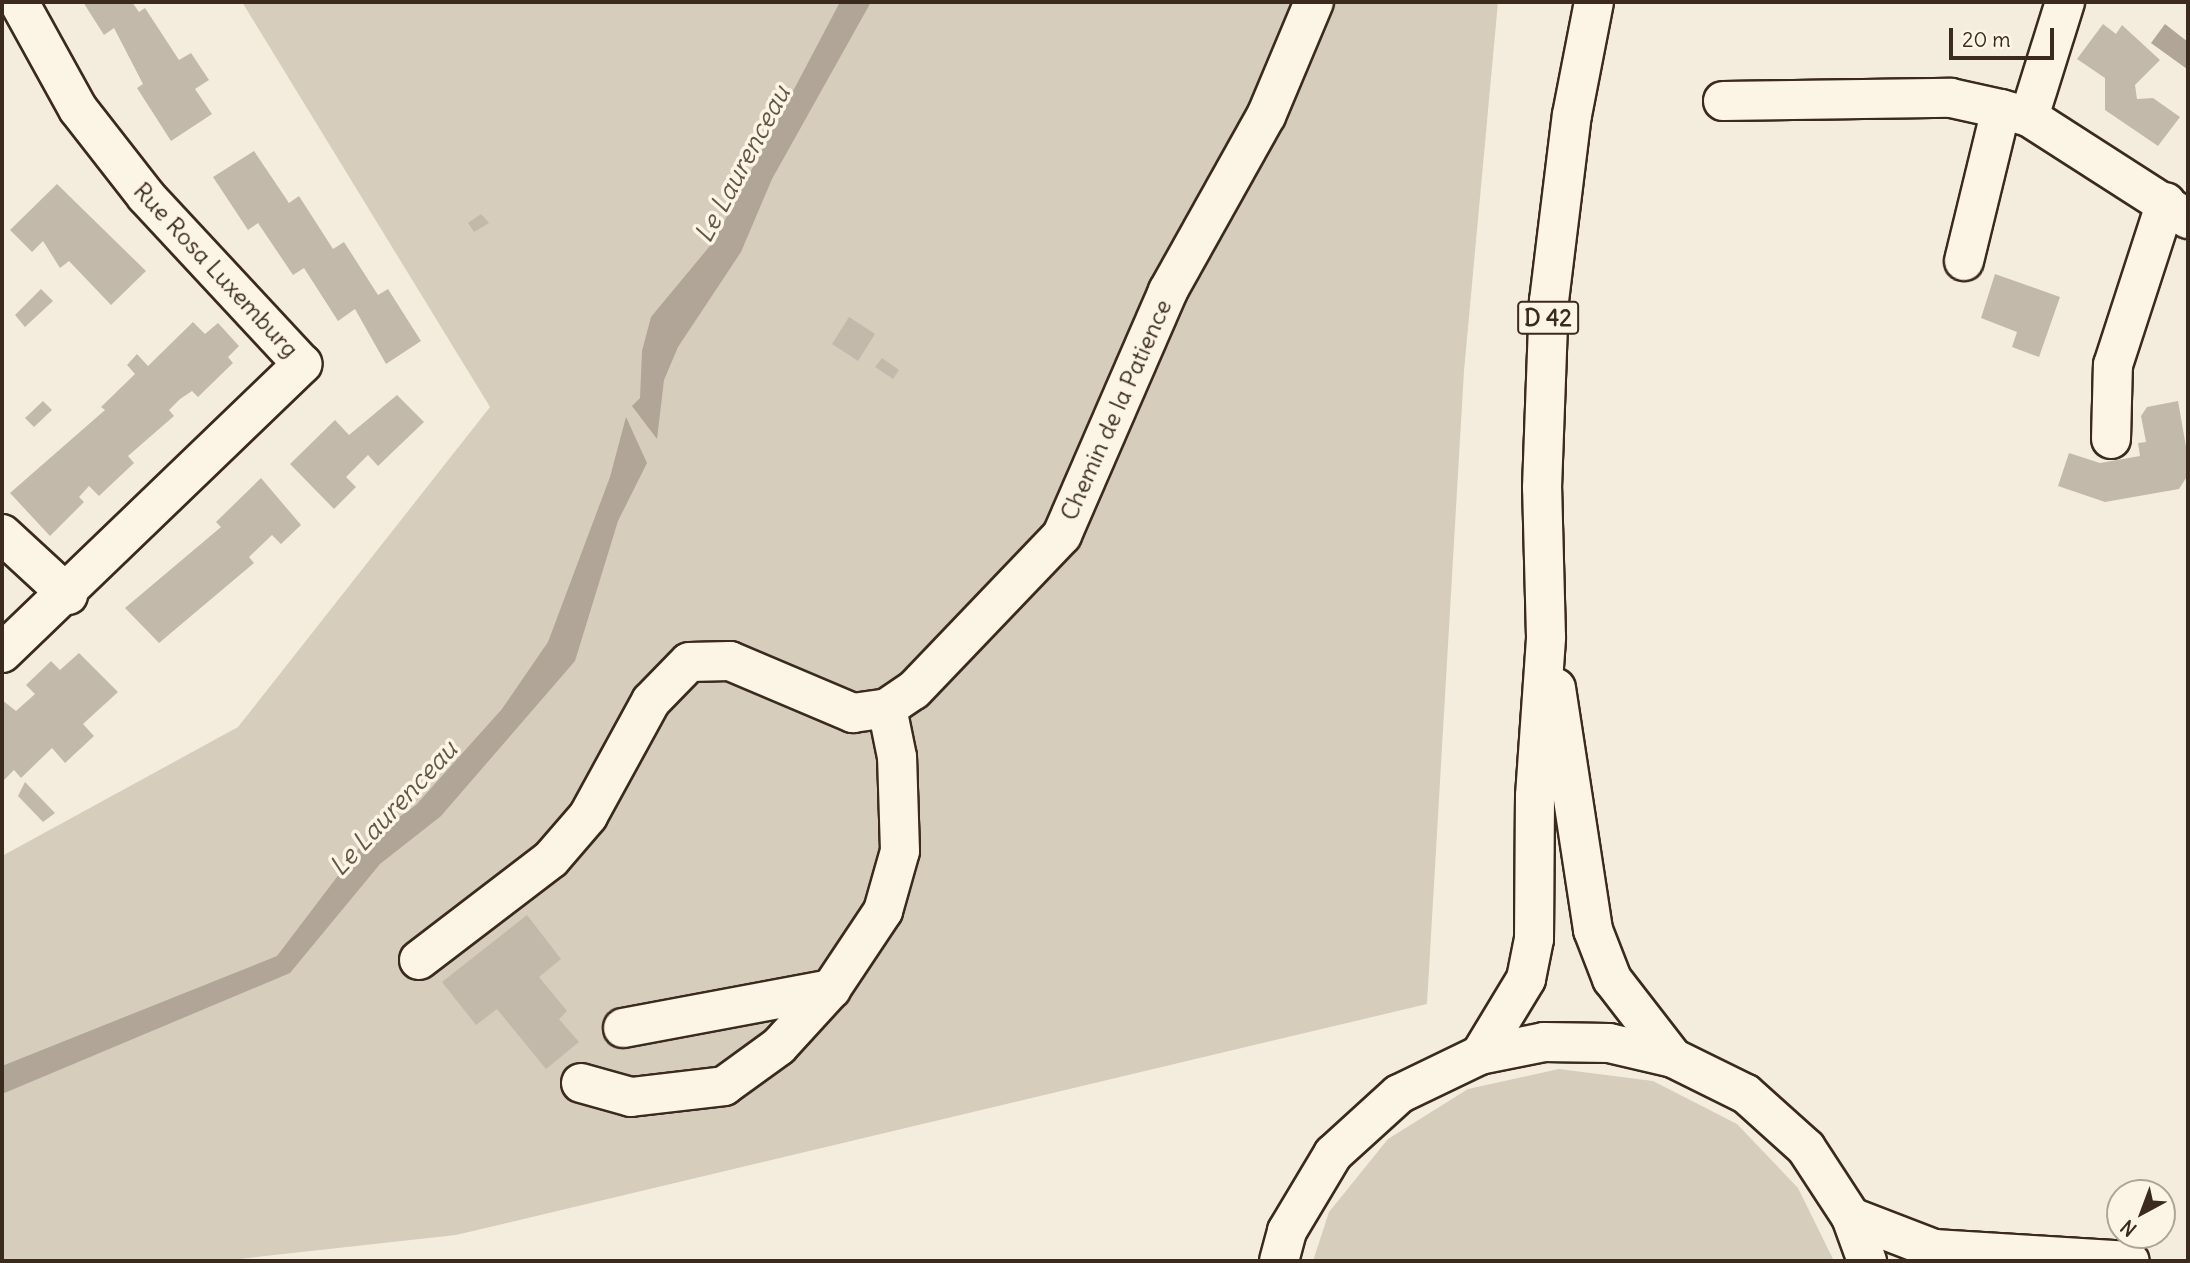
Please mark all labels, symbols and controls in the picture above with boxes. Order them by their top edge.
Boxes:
scale bar [1952,14,2057,58]
text: 20 m [1962,26,2011,53]
water label: Le Laurenceau [688,80,796,248]
street label: Rue Rosa Luxemburg [128,177,304,363]
street label: Chemin de la Patience [1054,295,1178,525]
road number: D 42 [1516,298,1580,338]
water label: Le Laurenceau [323,734,463,882]
north arrow [2106,1179,2176,1249]
text: N [2116,1215,2141,1242]

